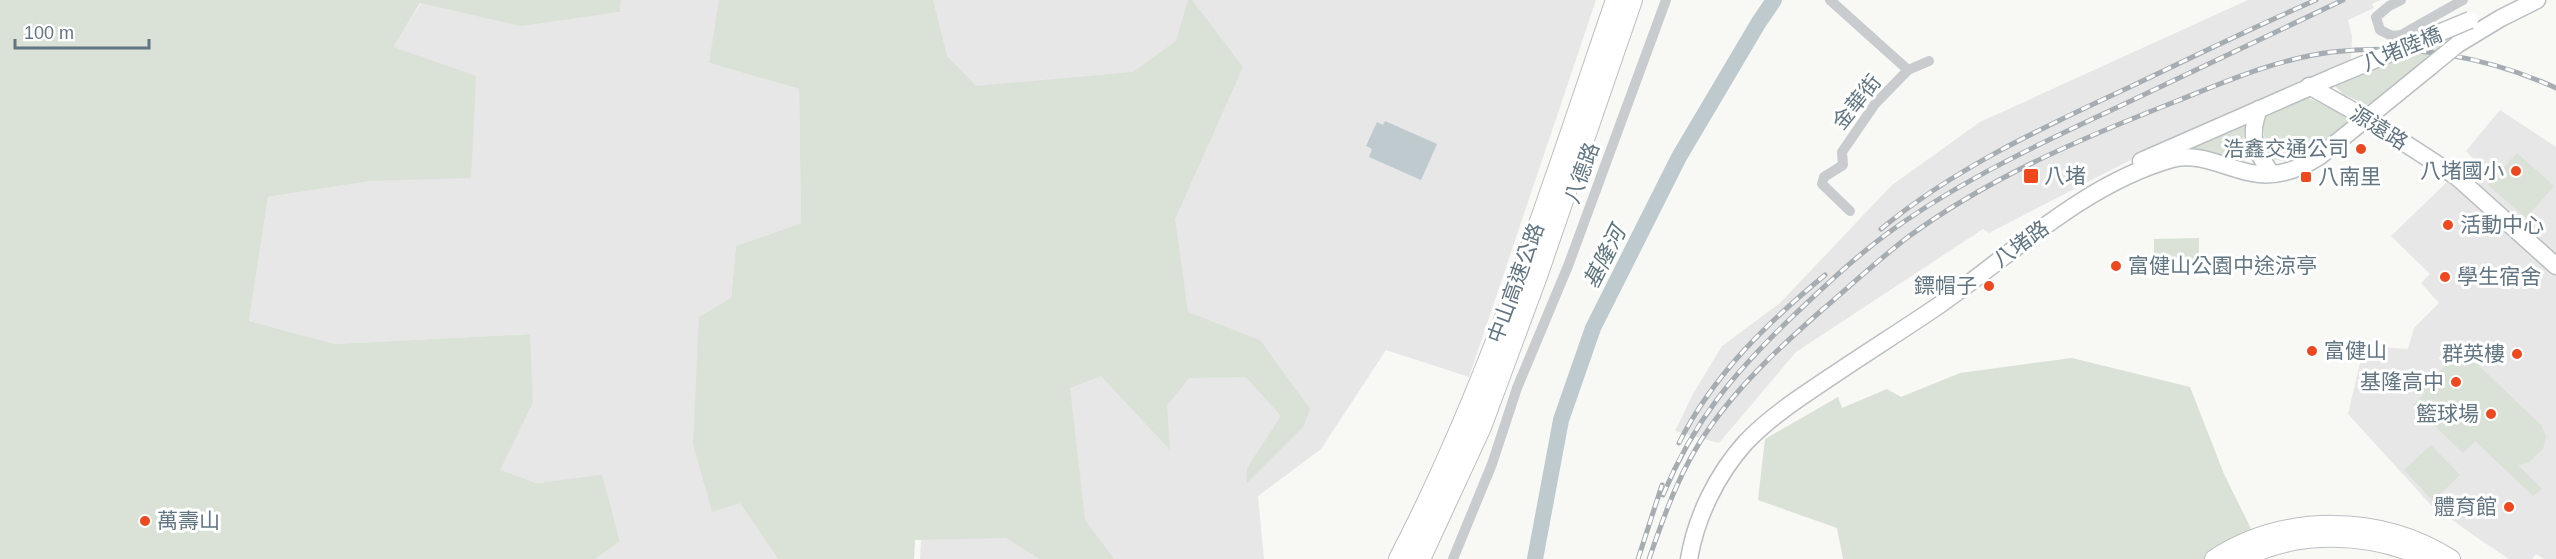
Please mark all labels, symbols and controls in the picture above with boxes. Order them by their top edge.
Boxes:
scale bar [15,12,148,50]
street label: 八堵陸橋 [2359,22,2445,75]
text: 100 m [24,23,74,43]
street label: 金華街 [1828,70,1885,133]
street label: 源遠路 [2346,101,2412,154]
place label: 浩鑫交通公司 [2223,137,2349,160]
street label: 八德路 [1560,139,1603,206]
marker: 浩鑫交通公司 [2354,142,2368,156]
place label: 八堵國小 [2420,159,2504,182]
place label: 八堵 [2044,164,2086,187]
marker: 八堵國小 [2509,164,2523,178]
place label: 八南里 [2318,165,2381,188]
marker: 八堵 [2022,167,2040,185]
marker: 八南里 [2299,170,2313,184]
place label: 活動中心 [2460,213,2544,236]
street label: 八堵路 [1988,216,2053,271]
marker: 活動中心 [2441,218,2455,232]
water label: 基隆河 [1578,219,1632,292]
street label: 中山高速公路 [1483,220,1548,346]
place label: 富健山公園中途涼亭 [2128,254,2317,277]
marker: 富健山公園中途涼亭 [2109,259,2123,273]
place label: 學生宿舍 [2457,265,2541,288]
marker: 學生宿舍 [2438,270,2452,284]
place label: 鏢帽子 [1914,274,1977,297]
marker: 鏢帽子 [1982,279,1996,293]
place label: 富健山 [2324,339,2387,362]
place label: 群英樓 [2442,342,2505,365]
marker: 富健山 [2305,344,2319,358]
marker: 群英樓 [2510,347,2524,361]
place label: 基隆高中 [2360,370,2444,393]
marker: 基隆高中 [2449,375,2463,389]
place label: 籃球場 [2416,402,2479,425]
marker: 籃球場 [2484,407,2498,421]
place label: 體育館 [2434,495,2497,518]
marker: 體育館 [2502,500,2516,514]
place label: 萬壽山 [157,509,220,532]
marker: 萬壽山 [138,514,152,528]

